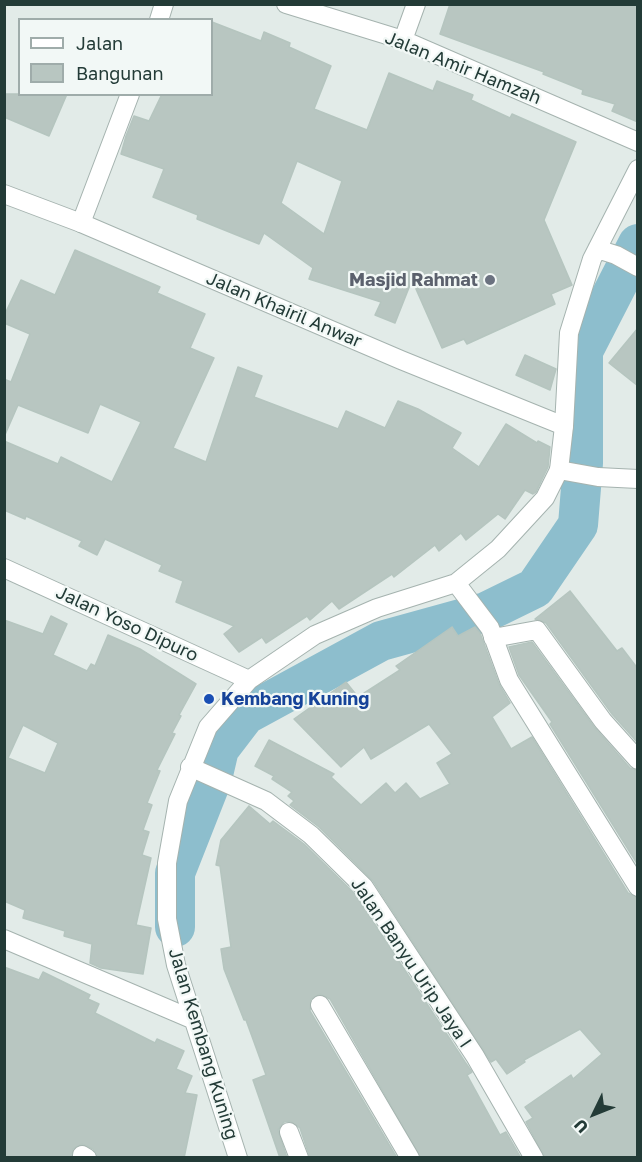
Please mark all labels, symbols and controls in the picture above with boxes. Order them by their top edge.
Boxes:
legend [18,18,213,96]
street label: Jalan Amir Hamzah [382,27,544,109]
text: Jalan [76,32,123,54]
text: Bangunan [76,62,164,84]
street label: Jalan Khairil Anwar [203,268,365,352]
place label: Masjid Rahmat [349,269,478,291]
marker: Masjid Rahmat [483,273,497,287]
street label: Jalan Yoso Dipuro [52,582,202,666]
place label: Kembang Kuning [221,688,369,710]
marker: Kembang Kuning [202,692,216,706]
street label: Jalan Banyu Urip Jaya I [346,874,476,1052]
street label: Jalan Kembang Kuning [164,946,242,1142]
north arrow [564,1084,624,1144]
text: U [570,1115,592,1137]

